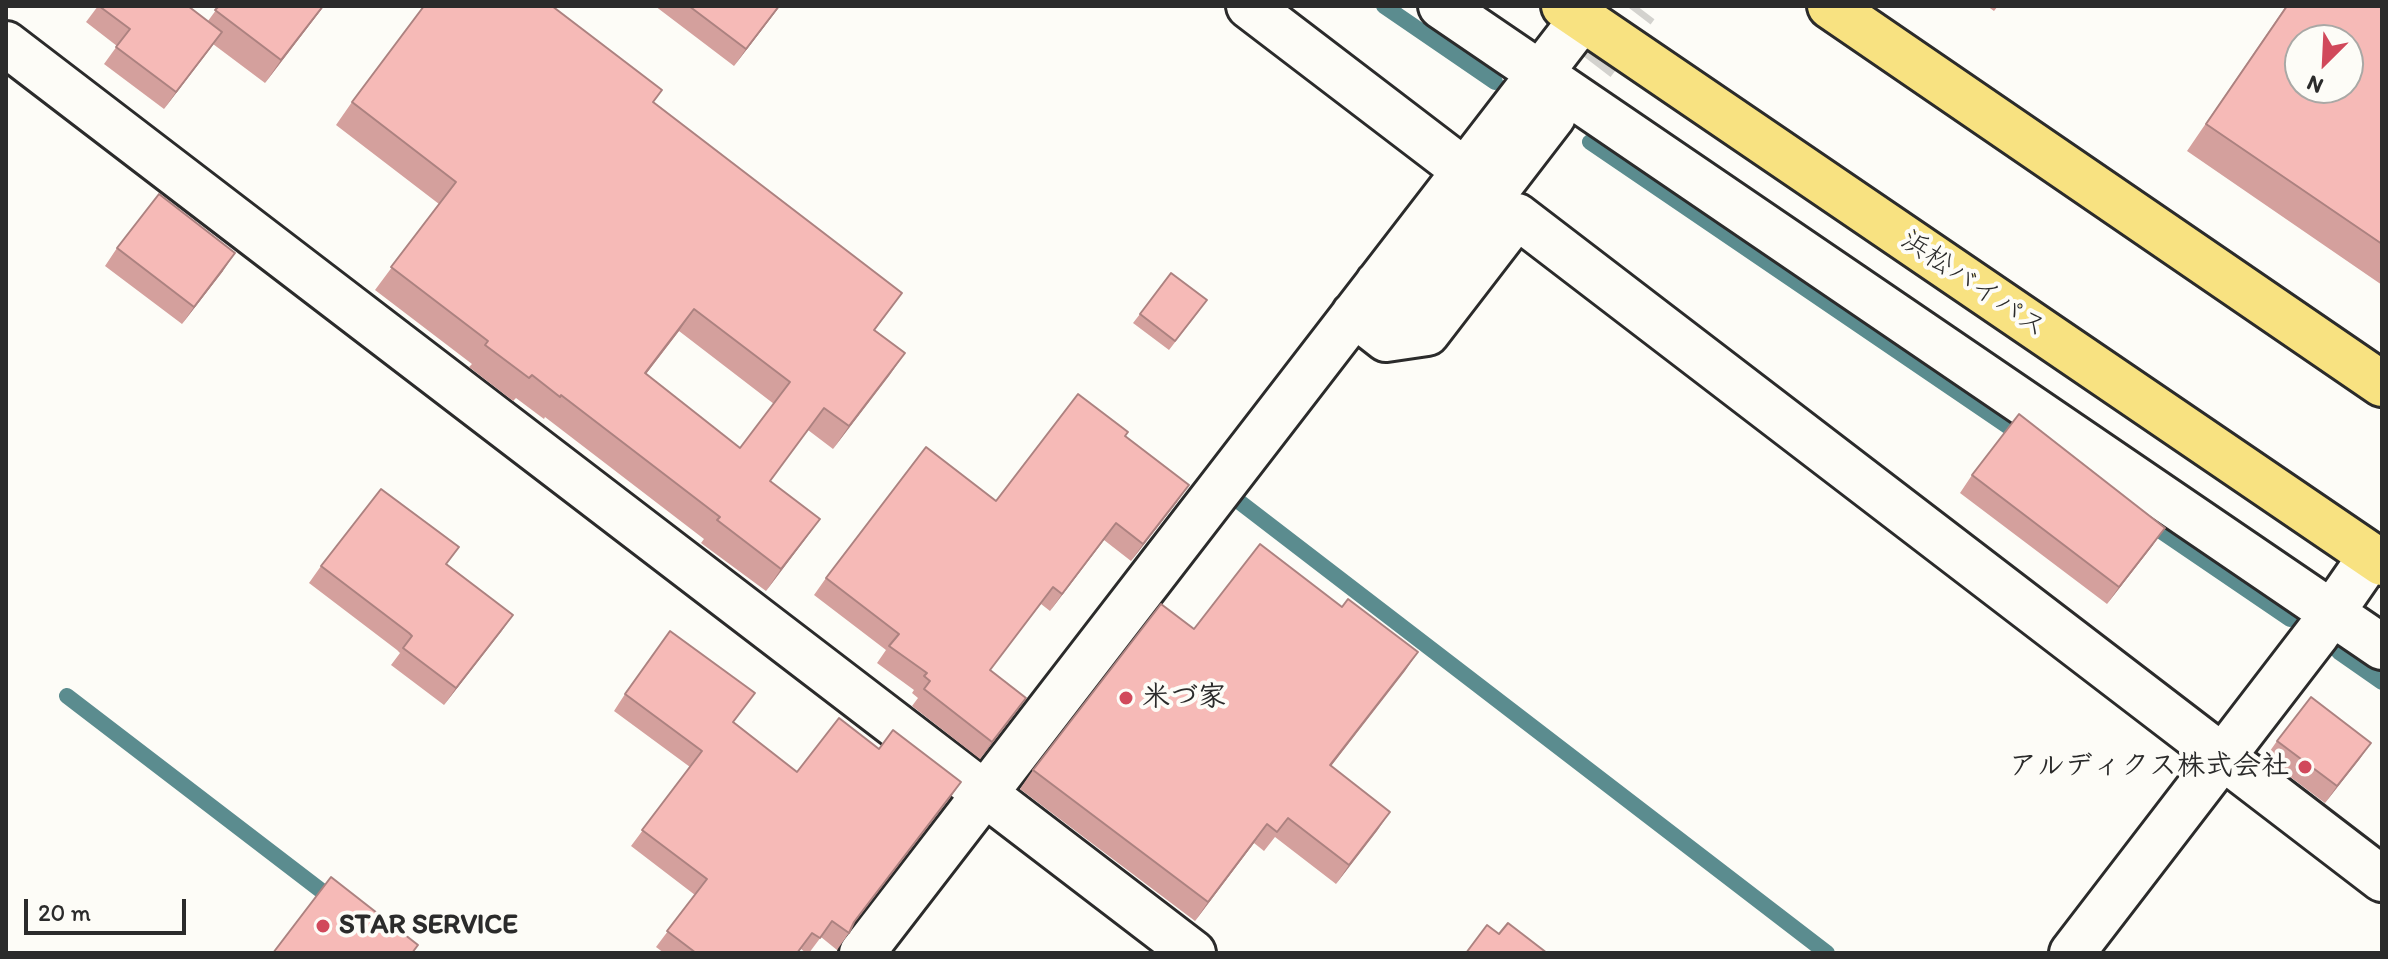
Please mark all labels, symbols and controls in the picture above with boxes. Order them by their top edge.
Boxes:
north arrow [2284,24,2364,104]
text: N [2303,69,2327,100]
street label: 浜松バイパス [1894,224,2052,346]
place label: 米づ家 [1142,681,1226,715]
marker: 米づ家 [1117,689,1135,707]
place label: アルディクス株式会社 [2009,750,2289,784]
marker: アルディクス株式会社 [2296,758,2314,776]
scale bar [28,883,190,933]
text: 20 m [38,898,91,927]
place label: STAR SERVICE [339,909,518,943]
marker: STAR SERVICE [314,917,332,935]

